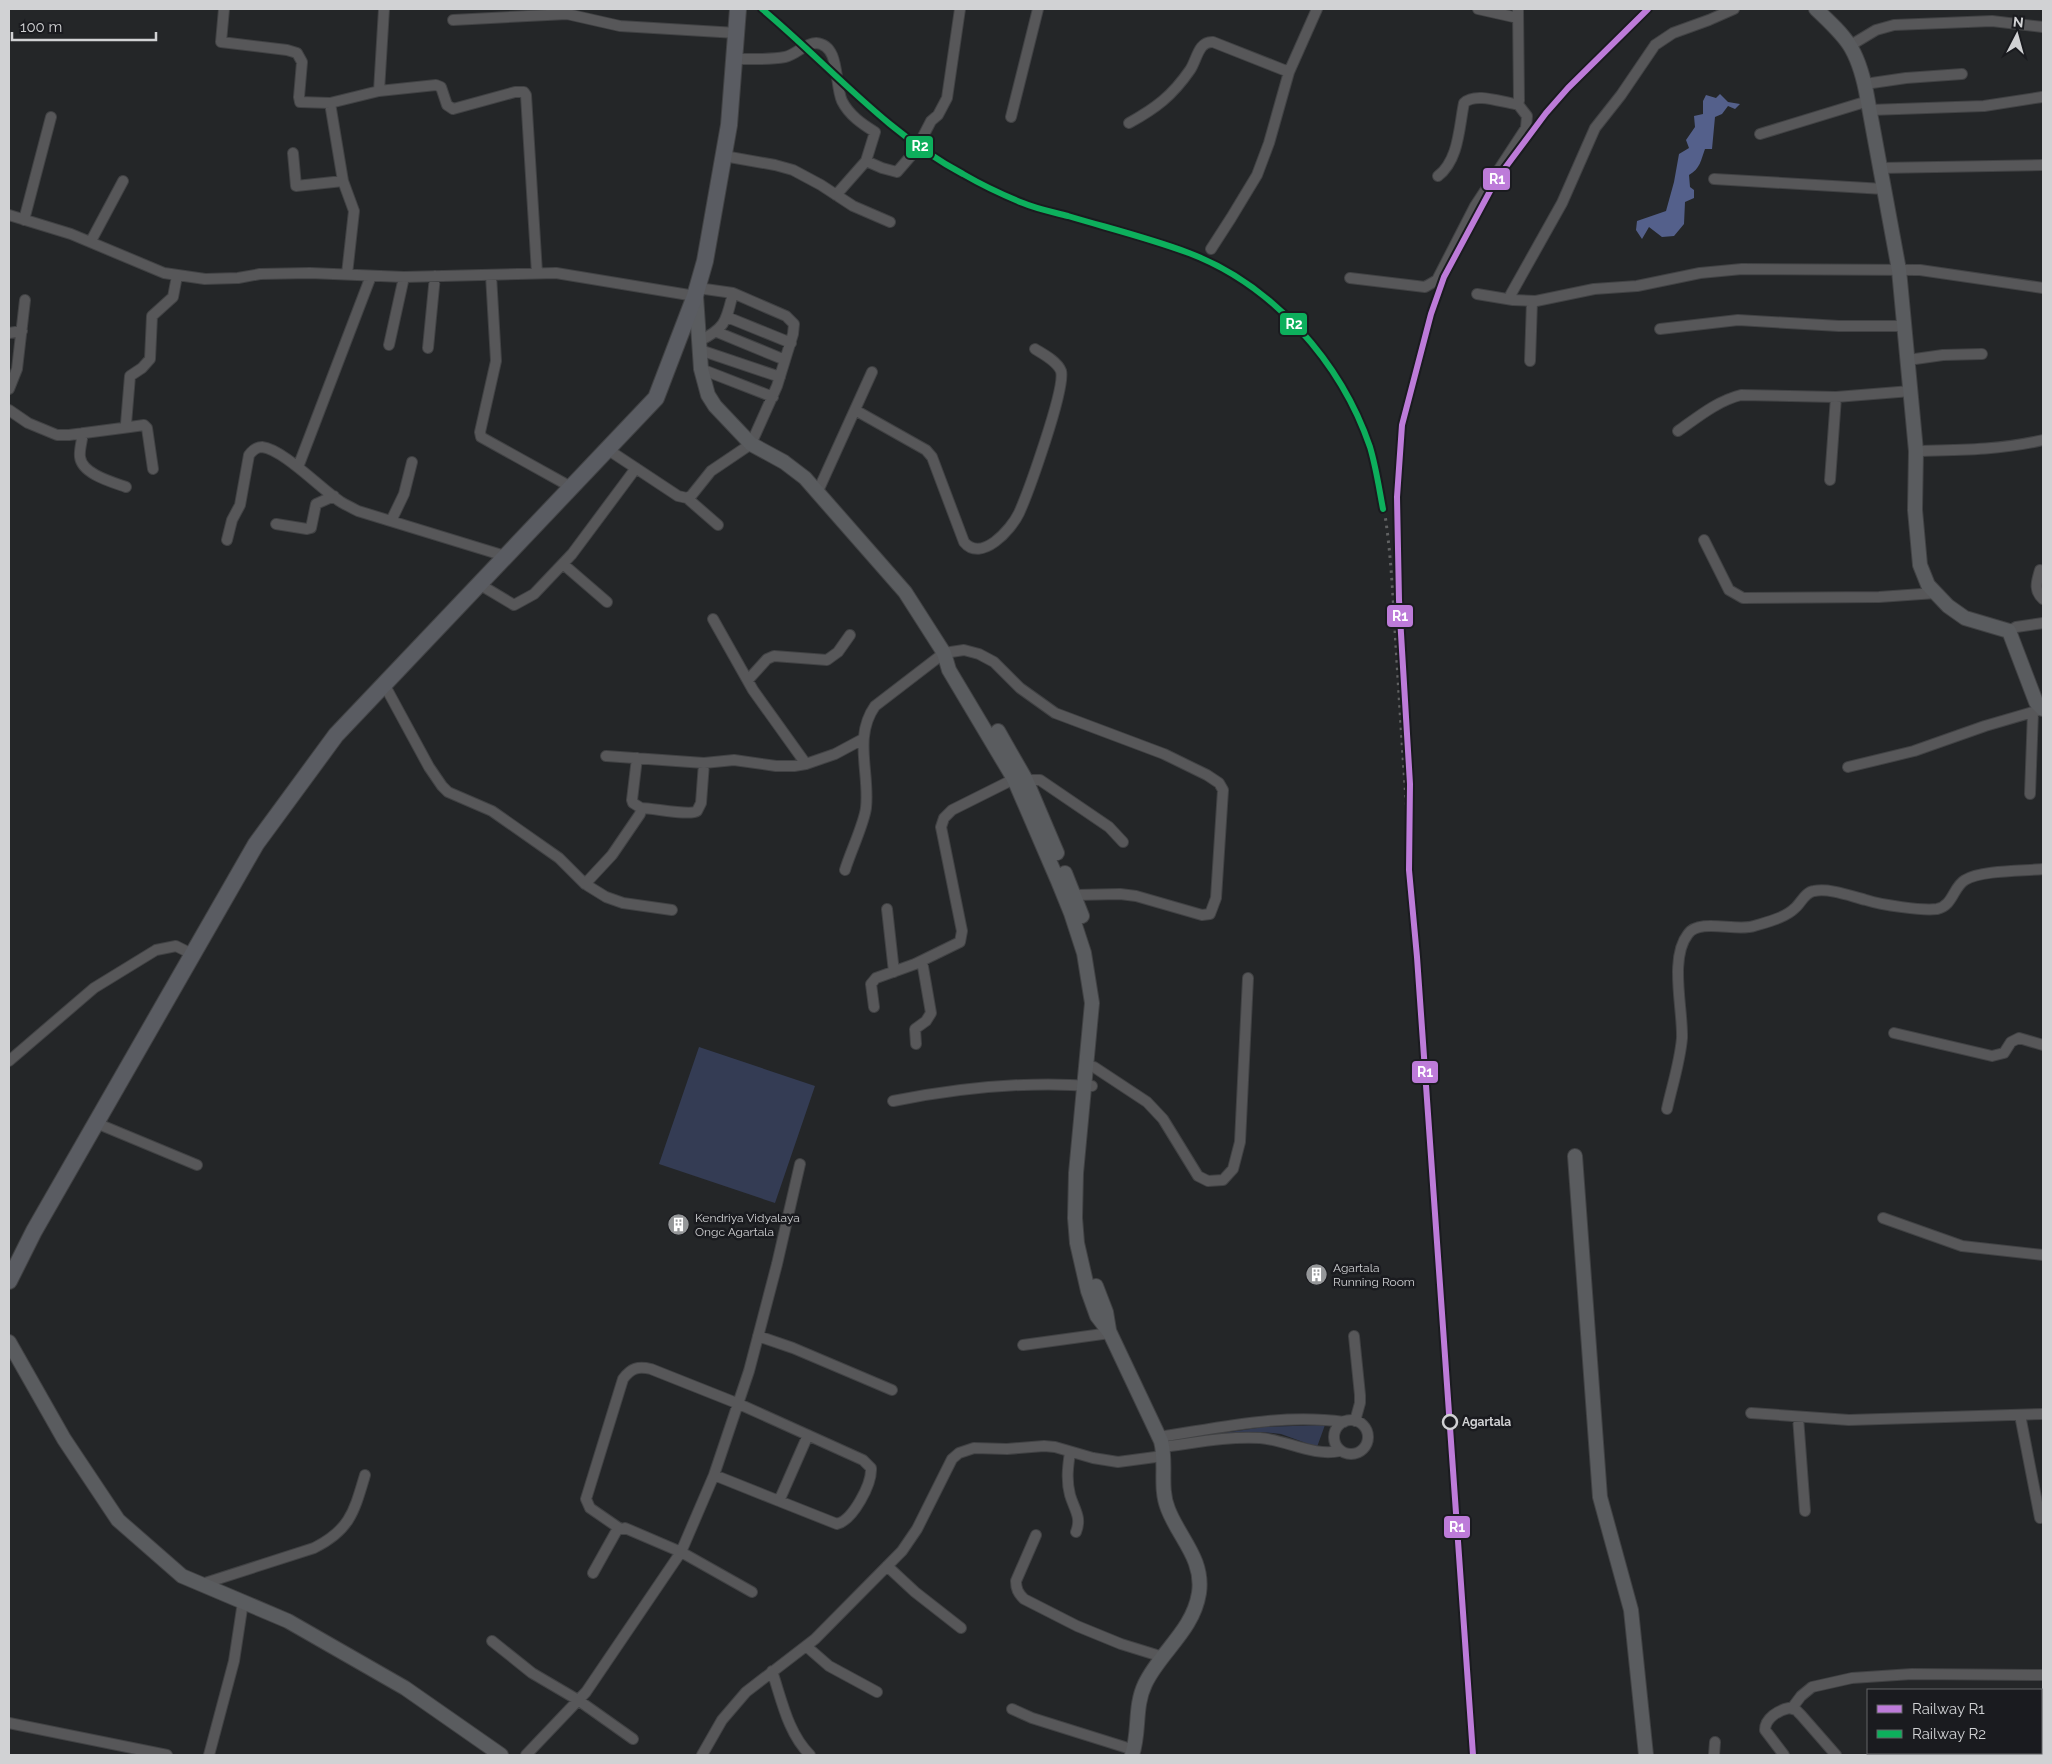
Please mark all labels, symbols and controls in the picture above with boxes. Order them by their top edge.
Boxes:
scale bar [12,10,156,42]
north arrow [1992,10,2042,60]
text: N [2012,14,2025,31]
text: 100 m [20,18,62,36]
line badge: R2 [905,135,934,159]
text: R2 [911,138,929,154]
line badge: R1 [1482,167,1511,191]
text: R1 [1489,171,1505,187]
line badge: R2 [1279,312,1308,336]
text: R2 [1285,316,1303,332]
line badge: R1 [1386,604,1414,628]
text: R1 [1392,608,1408,624]
line badge: R1 [1411,1060,1439,1084]
text: R1 [1417,1064,1433,1080]
place label: Kendriya Vidyalaya Ongc Agartala [695,1211,800,1239]
building icon: Kendriya Vidyalaya Ongc Agartala [667,1213,691,1237]
place label: Agartala Running Room [1333,1261,1415,1289]
building icon: Agartala Running Room [1305,1263,1329,1287]
marker: Agartala [1442,1414,1458,1430]
place label: Agartala [1462,1415,1511,1429]
line badge: R1 [1443,1515,1471,1539]
text: R1 [1449,1519,1465,1535]
legend [1867,1689,2042,1754]
text: Railway R1 [1912,1700,1985,1718]
text: Railway R2 [1912,1725,1986,1743]

